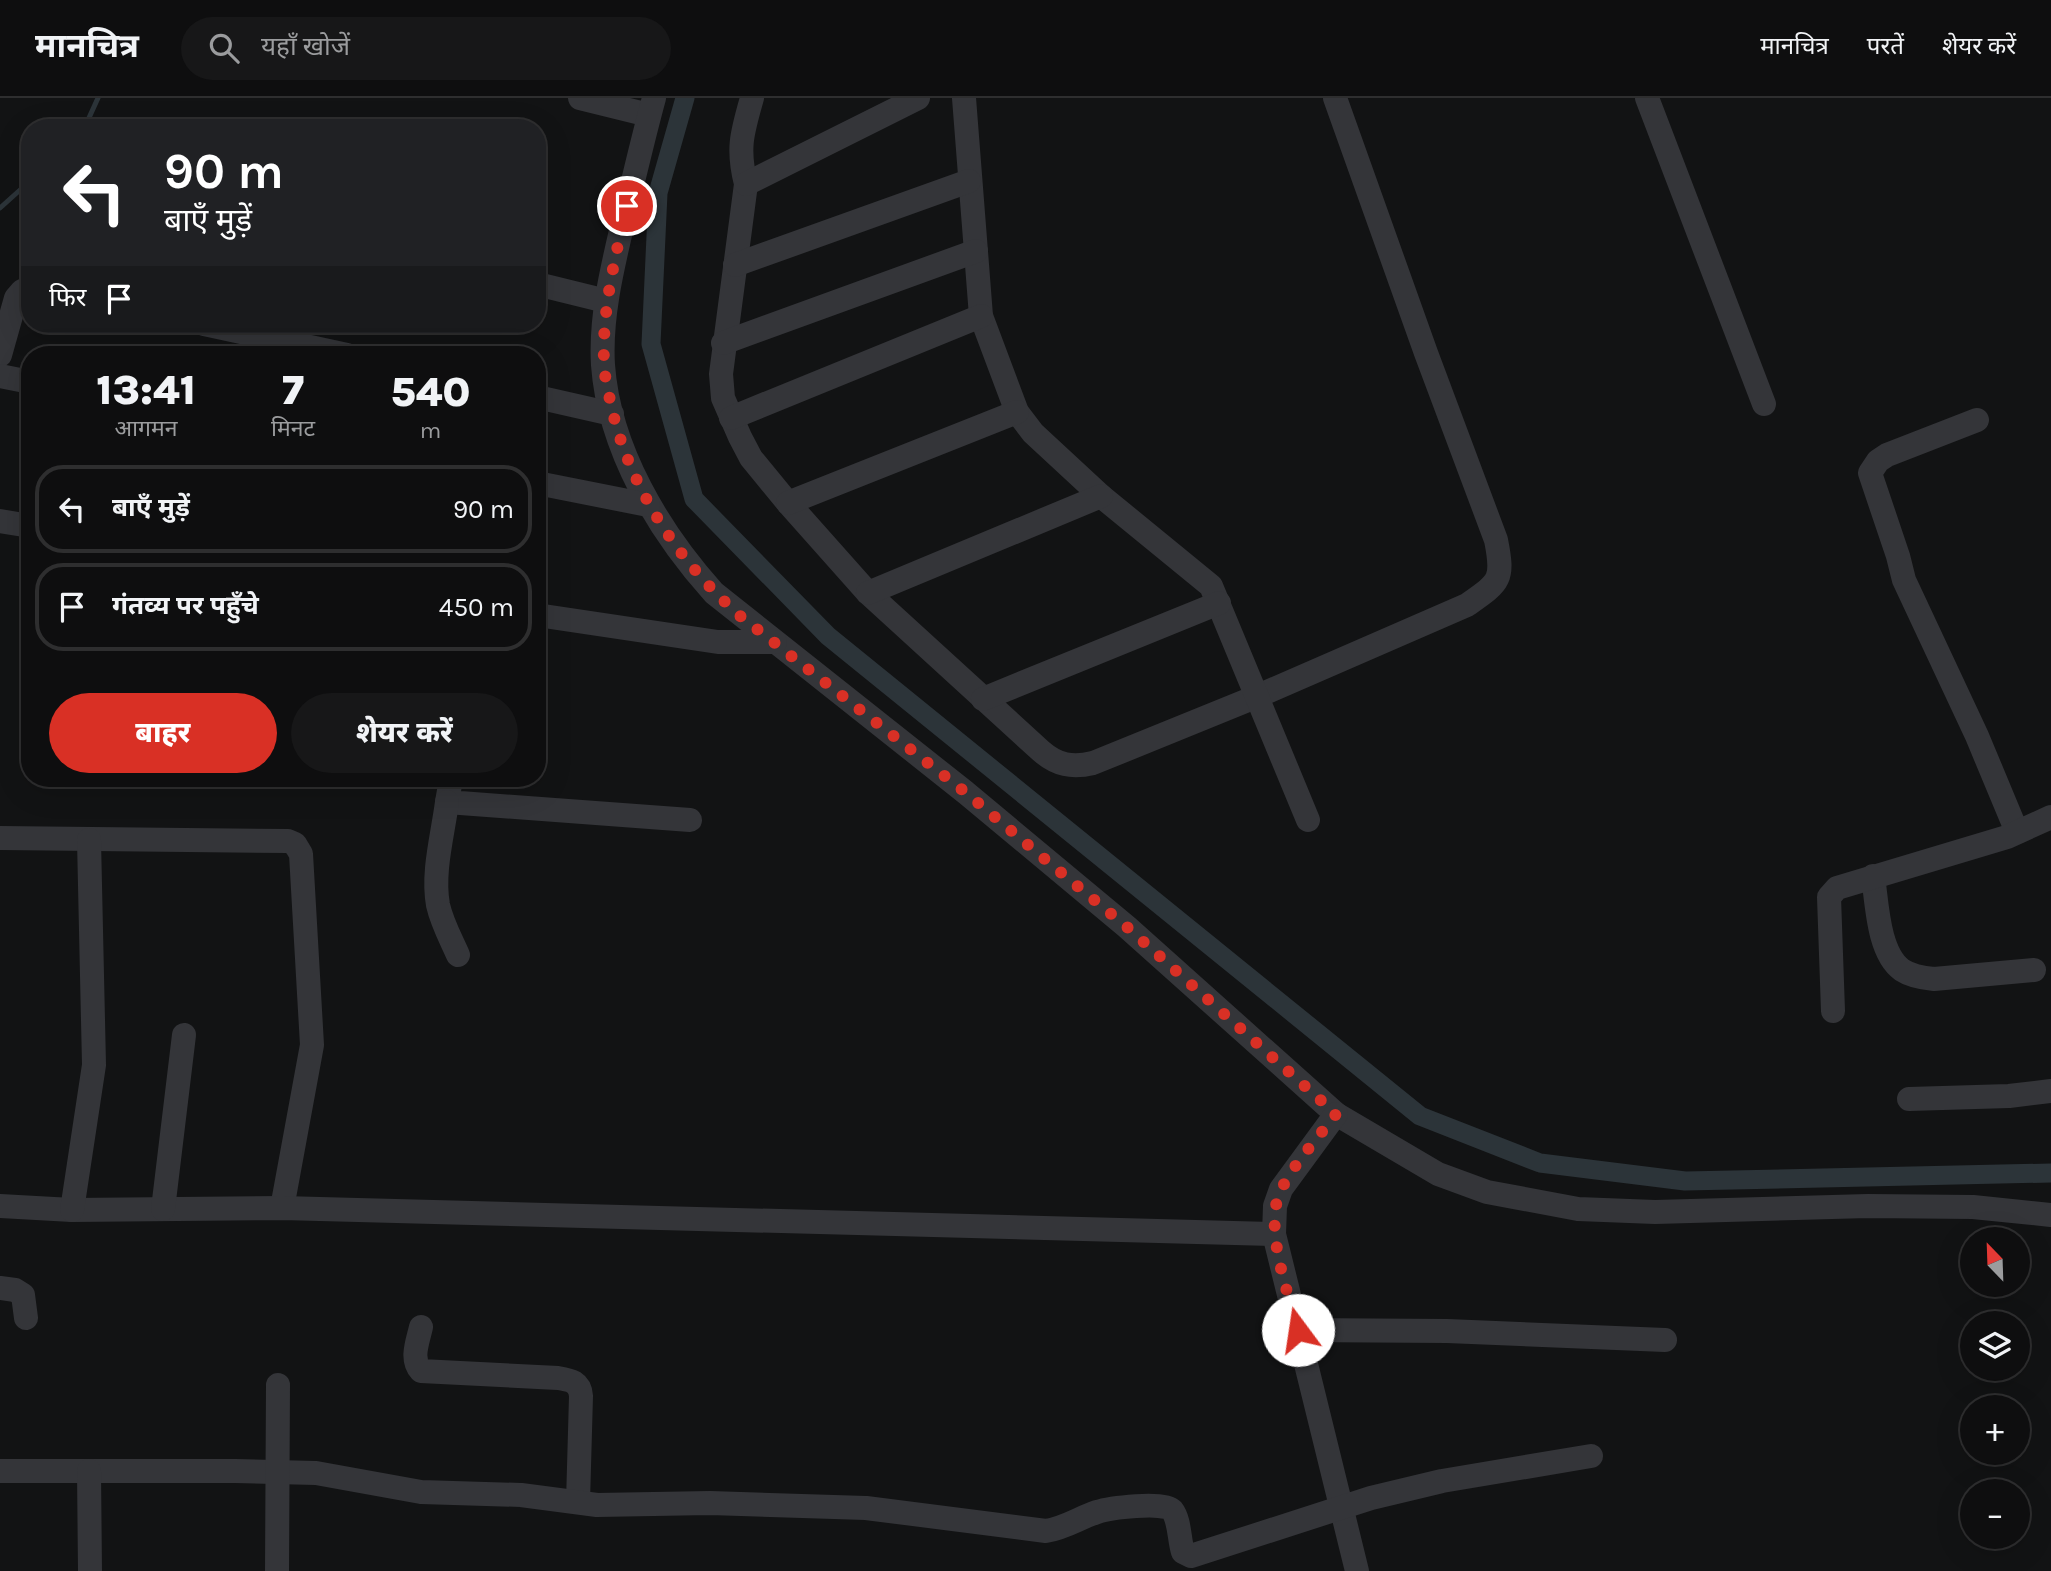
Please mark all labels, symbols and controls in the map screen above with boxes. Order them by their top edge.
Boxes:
search box [181,17,671,80]
text: मानचित्र [35,27,139,65]
icon: search [205,29,243,67]
text: यहाँ खोजें [261,31,350,62]
text: मानचित्र [1760,32,1829,60]
text: परतें [1867,32,1904,60]
text: शेयर करें [1942,32,2016,60]
text: 90 m [164,143,284,200]
icon: left [49,147,140,238]
pin [597,176,657,236]
icon: arrive [608,187,646,225]
text: बाएँ मुड़ें [164,202,252,239]
icon: arrive [100,280,138,318]
text: फिर [49,282,86,313]
text: 13:41 [96,365,196,415]
text: 7 [282,365,304,415]
text: 540 [391,367,471,417]
text: आगमन [115,415,178,442]
text: मिनट [271,415,315,442]
text: m [420,417,441,444]
icon: left [53,490,91,528]
text: बाएँ मुड़ें [112,492,190,523]
text: 90 m [453,494,514,525]
icon: arrive [53,588,91,626]
text: गंतव्य पर पहुँचे [112,590,259,621]
text: 450 m [439,592,514,623]
button: बाहर [49,693,277,773]
button: शेयर करें [291,693,518,773]
north arrow [1960,1227,2030,1297]
map controls [1960,1227,2030,1549]
position arrow [1261,1293,1335,1367]
button: layers [1960,1311,2030,1381]
button: + [1960,1395,2030,1465]
button: − [1960,1479,2030,1549]

